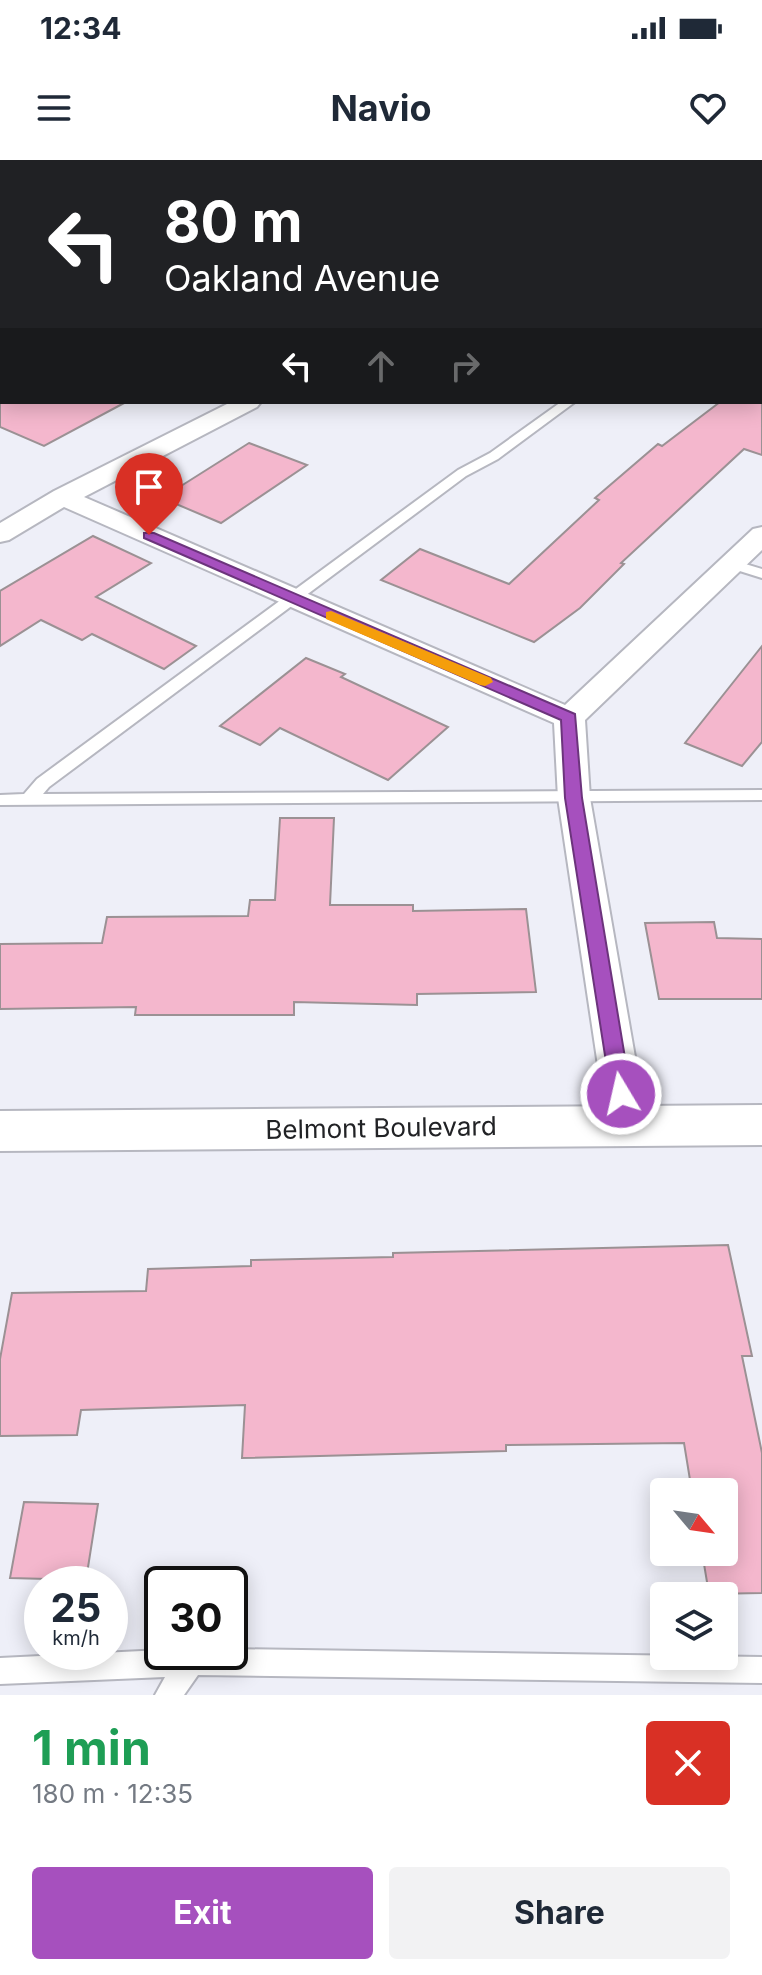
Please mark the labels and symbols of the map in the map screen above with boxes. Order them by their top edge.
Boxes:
pin [115,453,183,535]
position arrow [579,1052,663,1136]
street label: Belmont Boulevard [265,1110,497,1145]
north arrow [650,1478,738,1566]
speed limit sign: 30 [144,1566,248,1670]

